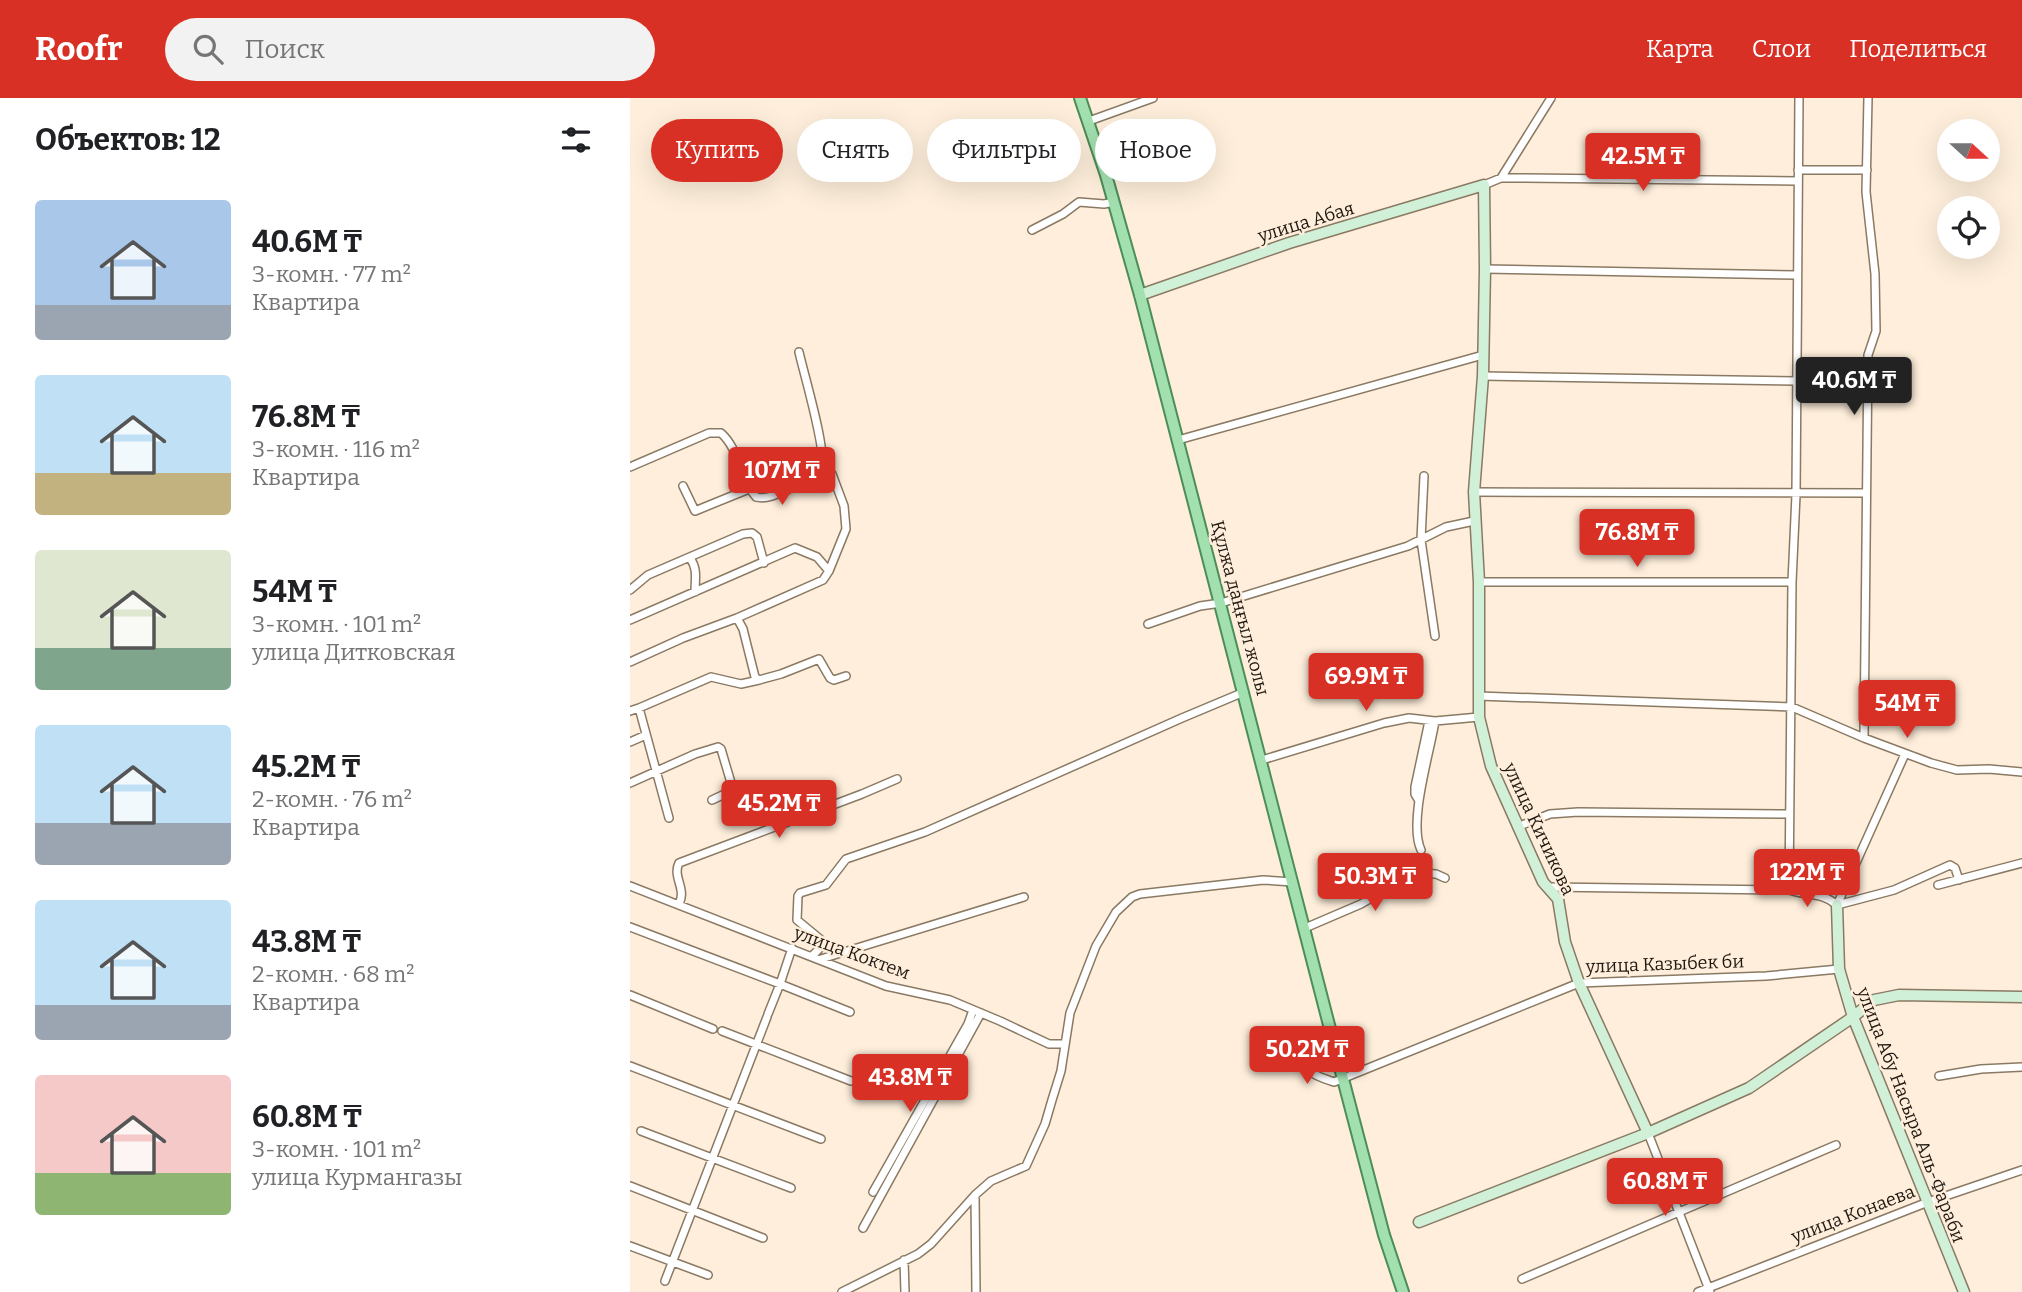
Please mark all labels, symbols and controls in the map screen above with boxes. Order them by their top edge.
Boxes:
search box [165,18,655,81]
text: Roofr [35,29,123,69]
icon: search [189,30,227,68]
text: Поиск [245,34,325,65]
text: Карта [1646,35,1714,63]
text: Слои [1752,35,1811,63]
text: Поделиться [1849,35,1987,63]
chip: Купить [651,119,783,182]
chip: Снять [797,119,913,182]
chip: Фильтры [927,119,1081,182]
chip: Новое [1095,119,1216,182]
north arrow [1937,119,2000,182]
map controls [1937,119,2000,259]
icon: filters [557,121,595,159]
text: Объектов: 12 [35,122,221,158]
pin: 42.5M ₸ [1578,134,1708,193]
text: 42.5M ₸ [1601,142,1685,170]
button: locate [1937,196,2000,259]
street label: улица Абая [1254,197,1357,247]
text: 40.6M ₸ [252,224,362,260]
icon: home [91,228,175,312]
text: 3-комн. · 77 m² [252,260,411,288]
text: Квартира [252,288,360,316]
pin: 40.6M ₸ [1789,358,1919,417]
text: 40.6M ₸ [1812,366,1896,394]
text: 76.8M ₸ [252,399,360,435]
icon: home [91,403,175,487]
text: 3-комн. · 116 m² [252,435,420,463]
pin: 107M ₸ [725,448,839,507]
text: 107M ₸ [744,456,820,484]
text: Квартира [252,463,360,491]
pin: 76.8M ₸ [1572,510,1702,569]
street label: Құлжа даңғыл жолы [1206,518,1274,698]
text: 76.8M ₸ [1596,518,1678,546]
text: 54M ₸ [252,574,337,610]
icon: home [91,578,175,662]
text: 3-комн. · 101 m² [252,610,421,638]
text: улица Дитковская [252,638,455,666]
pin: 69.9M ₸ [1301,654,1431,713]
text: 69.9M ₸ [1325,662,1407,690]
pin: 54M ₸ [1858,680,1956,740]
text: 54M ₸ [1874,689,1940,717]
text: 45.2M ₸ [252,749,360,785]
icon: home [91,753,175,837]
street label: улица Кичикова [1498,758,1579,899]
pin: 45.2M ₸ [714,780,844,840]
text: 2-комн. · 76 m² [252,785,412,813]
text: 45.2M ₸ [737,789,821,817]
text: Квартира [252,813,360,841]
pin: 122M ₸ [1750,850,1864,909]
pin: 50.3M ₸ [1310,854,1440,913]
text: 122M ₸ [1770,858,1844,886]
text: 50.3M ₸ [1334,862,1416,890]
street label: улица Коктем [790,922,913,984]
text: 43.8M ₸ [252,924,361,960]
icon: home [91,928,175,1012]
street label: улица Казыбек би [1584,950,1745,978]
text: 2-комн. · 68 m² [252,960,414,988]
street label: улица Абу Насыра Аль-Фараби [1852,983,1970,1246]
text: Квартира [252,988,360,1016]
pin: 50.2M ₸ [1242,1026,1372,1086]
text: 50.2M ₸ [1266,1035,1349,1063]
pin: 43.8M ₸ [845,1054,975,1114]
text: 43.8M ₸ [868,1063,952,1091]
text: 60.8M ₸ [252,1099,362,1135]
icon: home [91,1103,175,1187]
text: 3-комн. · 101 m² [252,1135,421,1163]
pin: 60.8M ₸ [1600,1158,1730,1218]
text: улица Курмангазы [252,1163,462,1191]
text: 60.8M ₸ [1623,1167,1707,1195]
street label: улица Конаева [1787,1180,1918,1248]

